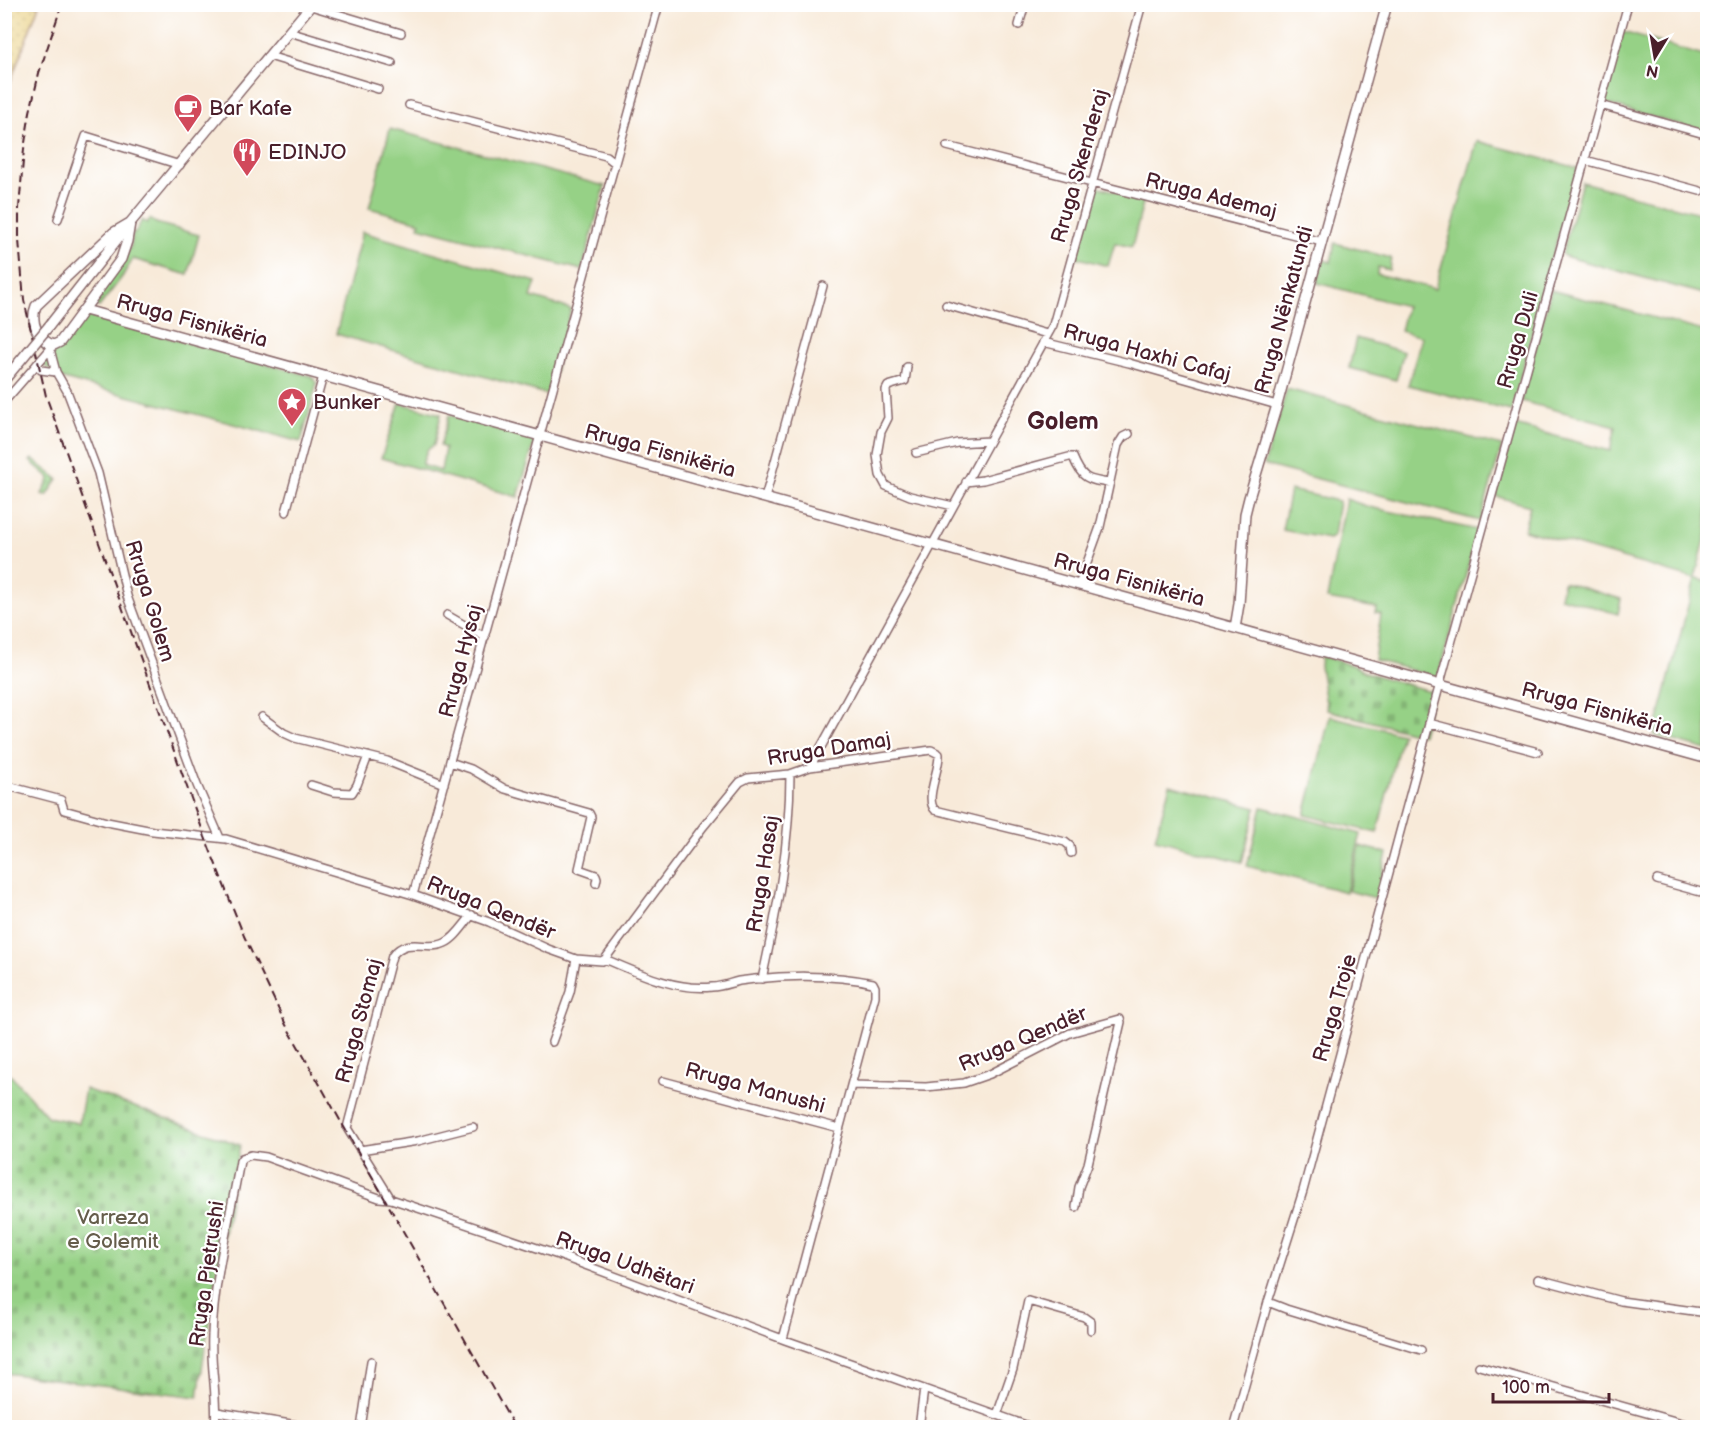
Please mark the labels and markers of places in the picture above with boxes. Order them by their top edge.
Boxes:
cafe icon: Bar Kafe [172,92,204,134]
place label: Bar Kafe [209,96,292,121]
restaurant icon: EDINJO [231,136,263,178]
place label: EDINJO [268,140,347,165]
place icon: Bunker [276,386,308,428]
place label: Bunker [313,390,381,415]

